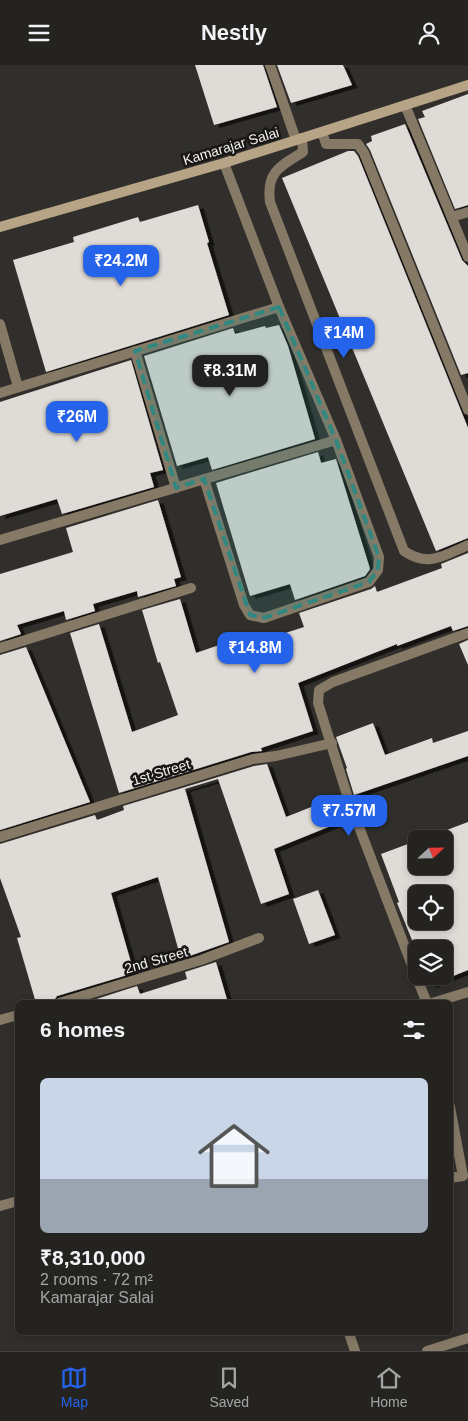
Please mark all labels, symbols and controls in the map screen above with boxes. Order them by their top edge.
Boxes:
icon: menu [25,19,53,47]
icon: person [415,19,443,47]
text: Nestly [201,20,267,45]
street label: Kamarajar Salai [181,124,281,168]
pin: ₹24.2M [80,245,162,287]
text: ₹24.2M [94,252,148,269]
pin: ₹14M [314,317,374,359]
text: ₹14M [324,324,364,341]
pin: ₹8.31M [189,355,271,397]
text: ₹8.31M [203,362,257,379]
pin: ₹26M [47,401,107,443]
text: ₹26M [57,408,97,425]
pin: ₹14.8M [214,631,296,674]
text: ₹14.8M [228,639,282,656]
street label: 1st Street [130,756,192,788]
pin: ₹7.57M [308,795,390,837]
text: ₹7.57M [322,802,376,819]
north arrow [408,830,452,875]
map controls [408,830,453,985]
button: locate [408,885,453,930]
button: layers [408,940,453,985]
street label: 2nd Street [123,943,189,977]
icon: filters [400,1016,428,1044]
text: 6 homes [40,1018,125,1041]
icon: home [189,1111,279,1201]
text: ₹8,310,000 [40,1246,145,1269]
text: 2 rooms · 72 m² [40,1271,153,1288]
text: Kamarajar Salai [40,1289,154,1306]
tab: Map [60,1364,88,1410]
tab: Saved [209,1364,249,1410]
tab: Home [370,1364,407,1410]

